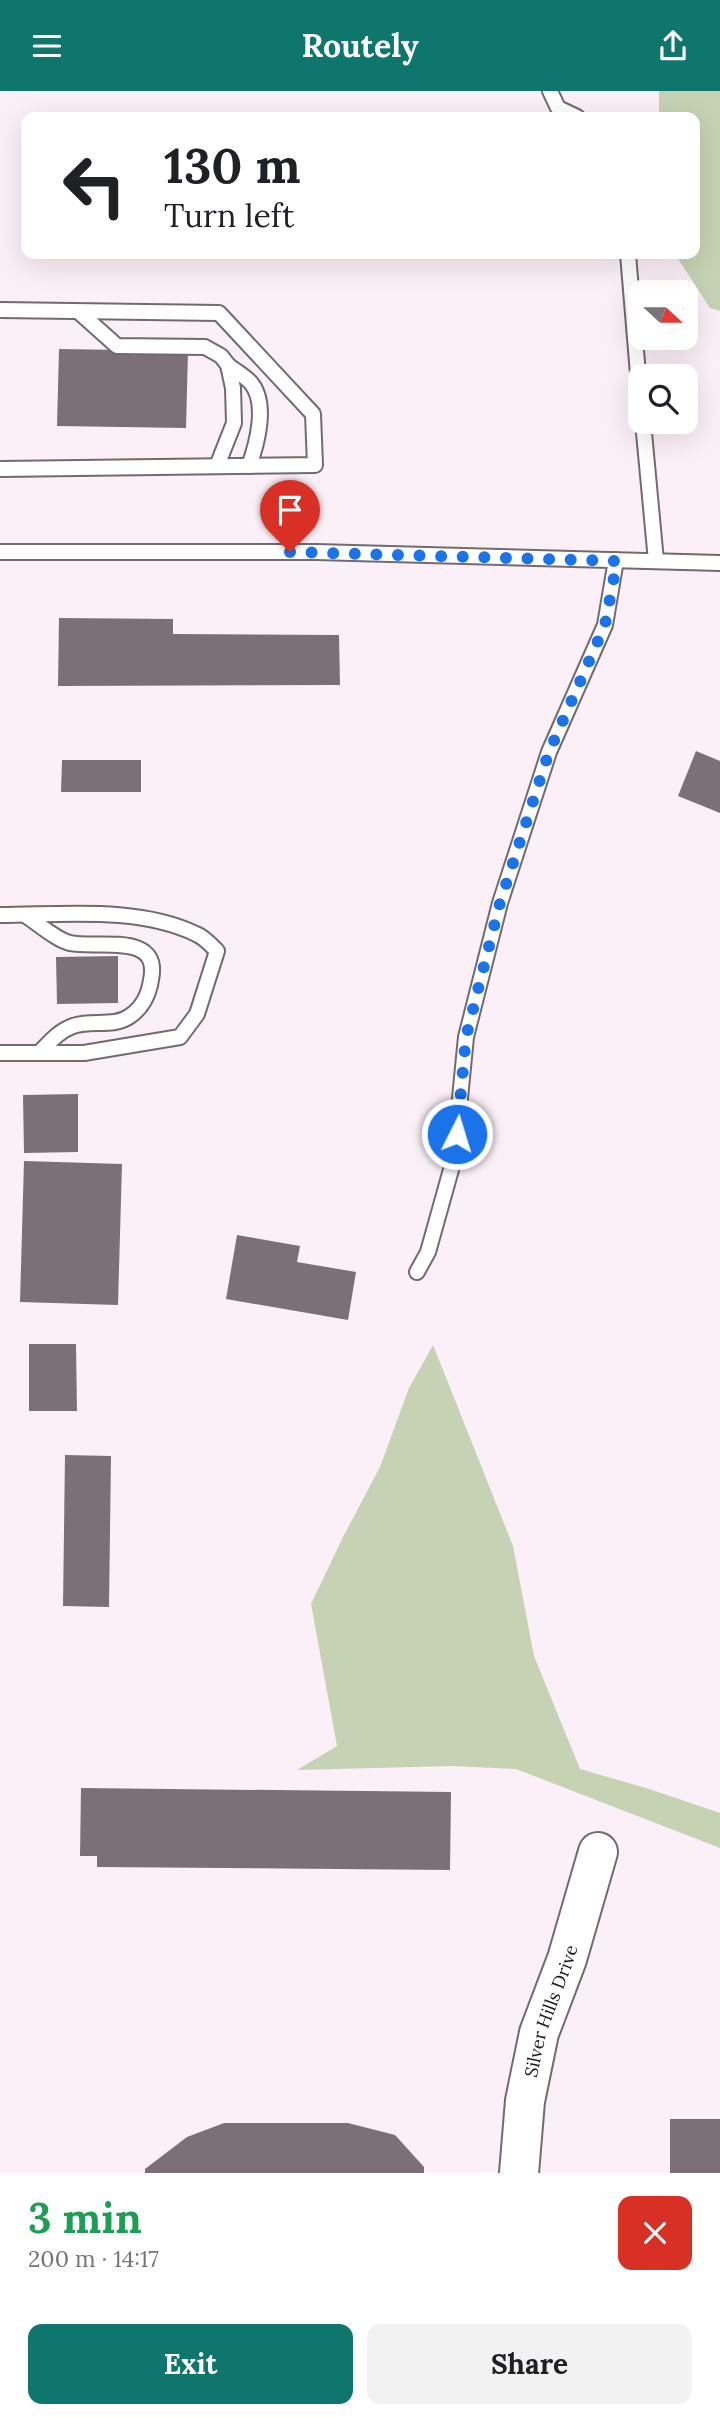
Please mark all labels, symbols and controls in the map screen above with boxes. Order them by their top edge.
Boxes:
text: Routely [301,25,419,66]
icon: menu [28,27,66,65]
icon: share [654,27,692,65]
text: 130 m [164,134,300,196]
icon: left [49,140,140,231]
text: Turn left [164,195,294,236]
north arrow [628,280,698,350]
map controls [628,280,698,434]
button: search [628,364,698,434]
pin [260,480,320,552]
icon: arrive [271,491,309,529]
position arrow [420,1097,494,1171]
street label: Silver Hills Drive [519,1942,582,2079]
text: 3 min [28,2191,142,2245]
button: close [618,2196,692,2270]
text: 200 m · 14:17 [28,2244,159,2273]
button: Exit [28,2324,353,2404]
button: Share [367,2324,692,2404]

